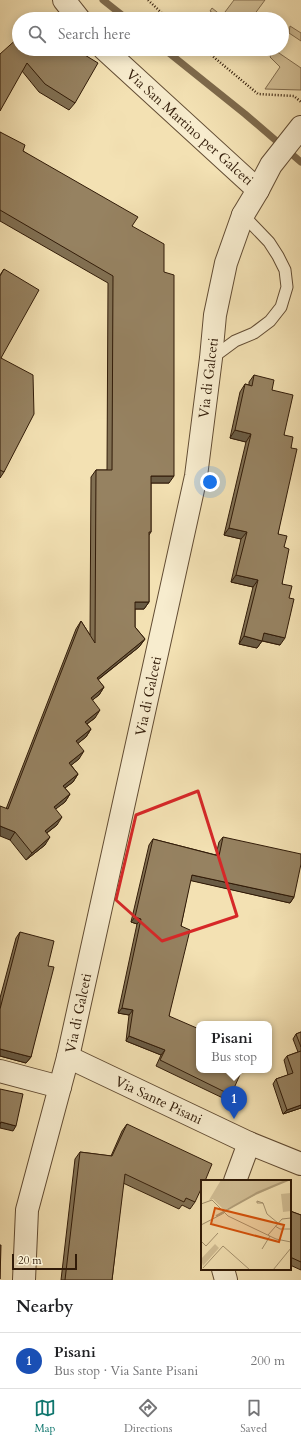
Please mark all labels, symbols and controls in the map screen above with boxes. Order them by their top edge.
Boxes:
search box [12,12,289,56]
icon: search [26,23,48,45]
text: Search here [58,24,131,44]
street label: Via San Martino per Galceti [122,65,257,190]
street label: Via di Galceti [194,337,223,419]
your location [200,472,220,492]
street label: Via di Galceti [131,654,166,738]
street label: Via di Galceti [61,971,96,1055]
popup [196,1021,272,1073]
text: Pisani [211,1028,253,1048]
text: Bus stop [211,1048,257,1066]
street label: Via Sante Pisani [112,1072,206,1129]
pin: 1 [221,1086,247,1119]
inset map [201,1180,291,1270]
scale bar [12,1252,77,1271]
text: 20 m [18,1253,42,1268]
text: Nearby [16,1295,73,1318]
text: Pisani [54,1342,96,1362]
text: 1 [26,1352,32,1370]
text: 200 m [251,1352,285,1370]
text: Bus stop · Via Sante Pisani [54,1362,198,1380]
tab: Map [34,1397,56,1436]
tab: Directions [124,1397,172,1436]
tab: Saved [240,1397,267,1436]

